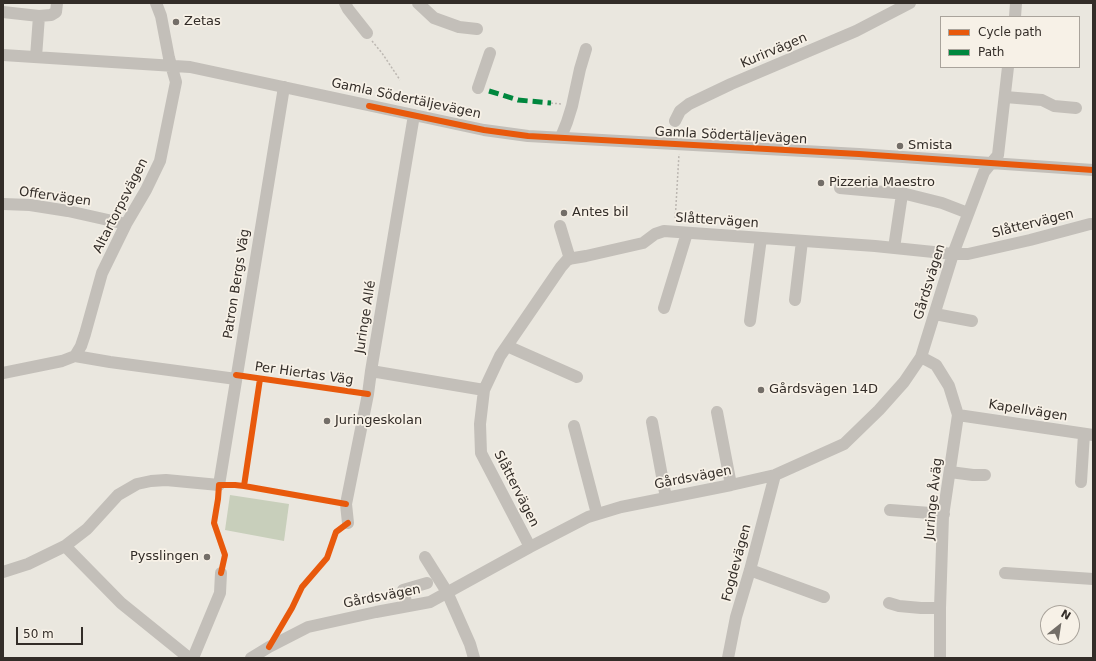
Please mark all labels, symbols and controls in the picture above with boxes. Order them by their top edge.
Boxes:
place label: Zetas [184,14,221,30]
legend [940,16,1080,68]
marker: Zetas [171,17,181,27]
text: Cycle path [978,25,1042,39]
street label: Kurirvägen [738,30,810,72]
text: Path [978,45,1004,59]
street label: Gamla Södertäljevägen [330,76,482,122]
street label: Gamla Södertäljevägen [654,124,808,148]
place label: Smista [908,138,952,154]
marker: Smista [895,141,905,151]
street label: Altartorpsvägen [90,156,152,256]
place label: Pizzeria Maestro [829,175,935,191]
marker: Pizzeria Maestro [816,178,826,188]
street label: Offervägen [18,184,92,210]
place label: Antes bil [572,205,629,221]
street label: Slåttervägen [991,206,1075,242]
marker: Antes bil [559,208,569,218]
street label: Slåttervägen [675,210,759,232]
street label: Patron Bergs Väg [221,228,253,340]
street label: Gårdsvägen [911,242,949,322]
street label: Juringe Allé [353,279,379,355]
street label: Per Hiertas Väg [254,359,354,389]
place label: Gårdsvägen 14D [769,382,878,398]
marker: Gårdsvägen 14D [756,385,766,395]
street label: Kapellvägen [987,397,1069,425]
place label: Juringeskolan [335,413,422,429]
marker: Juringeskolan [322,416,332,426]
street label: Slåttervägen [490,448,542,530]
street label: Juringe Åväg [922,457,946,541]
street label: Gårdsvägen [653,463,733,493]
street label: Fogdevägen [719,523,755,603]
place label: Pysslingen [130,549,199,565]
marker: Pysslingen [202,552,212,562]
street label: Gårdsvägen [342,582,422,612]
north arrow [1040,605,1080,645]
text: N [1059,607,1073,623]
scale bar [18,619,85,645]
text: 50 m [23,627,54,641]

